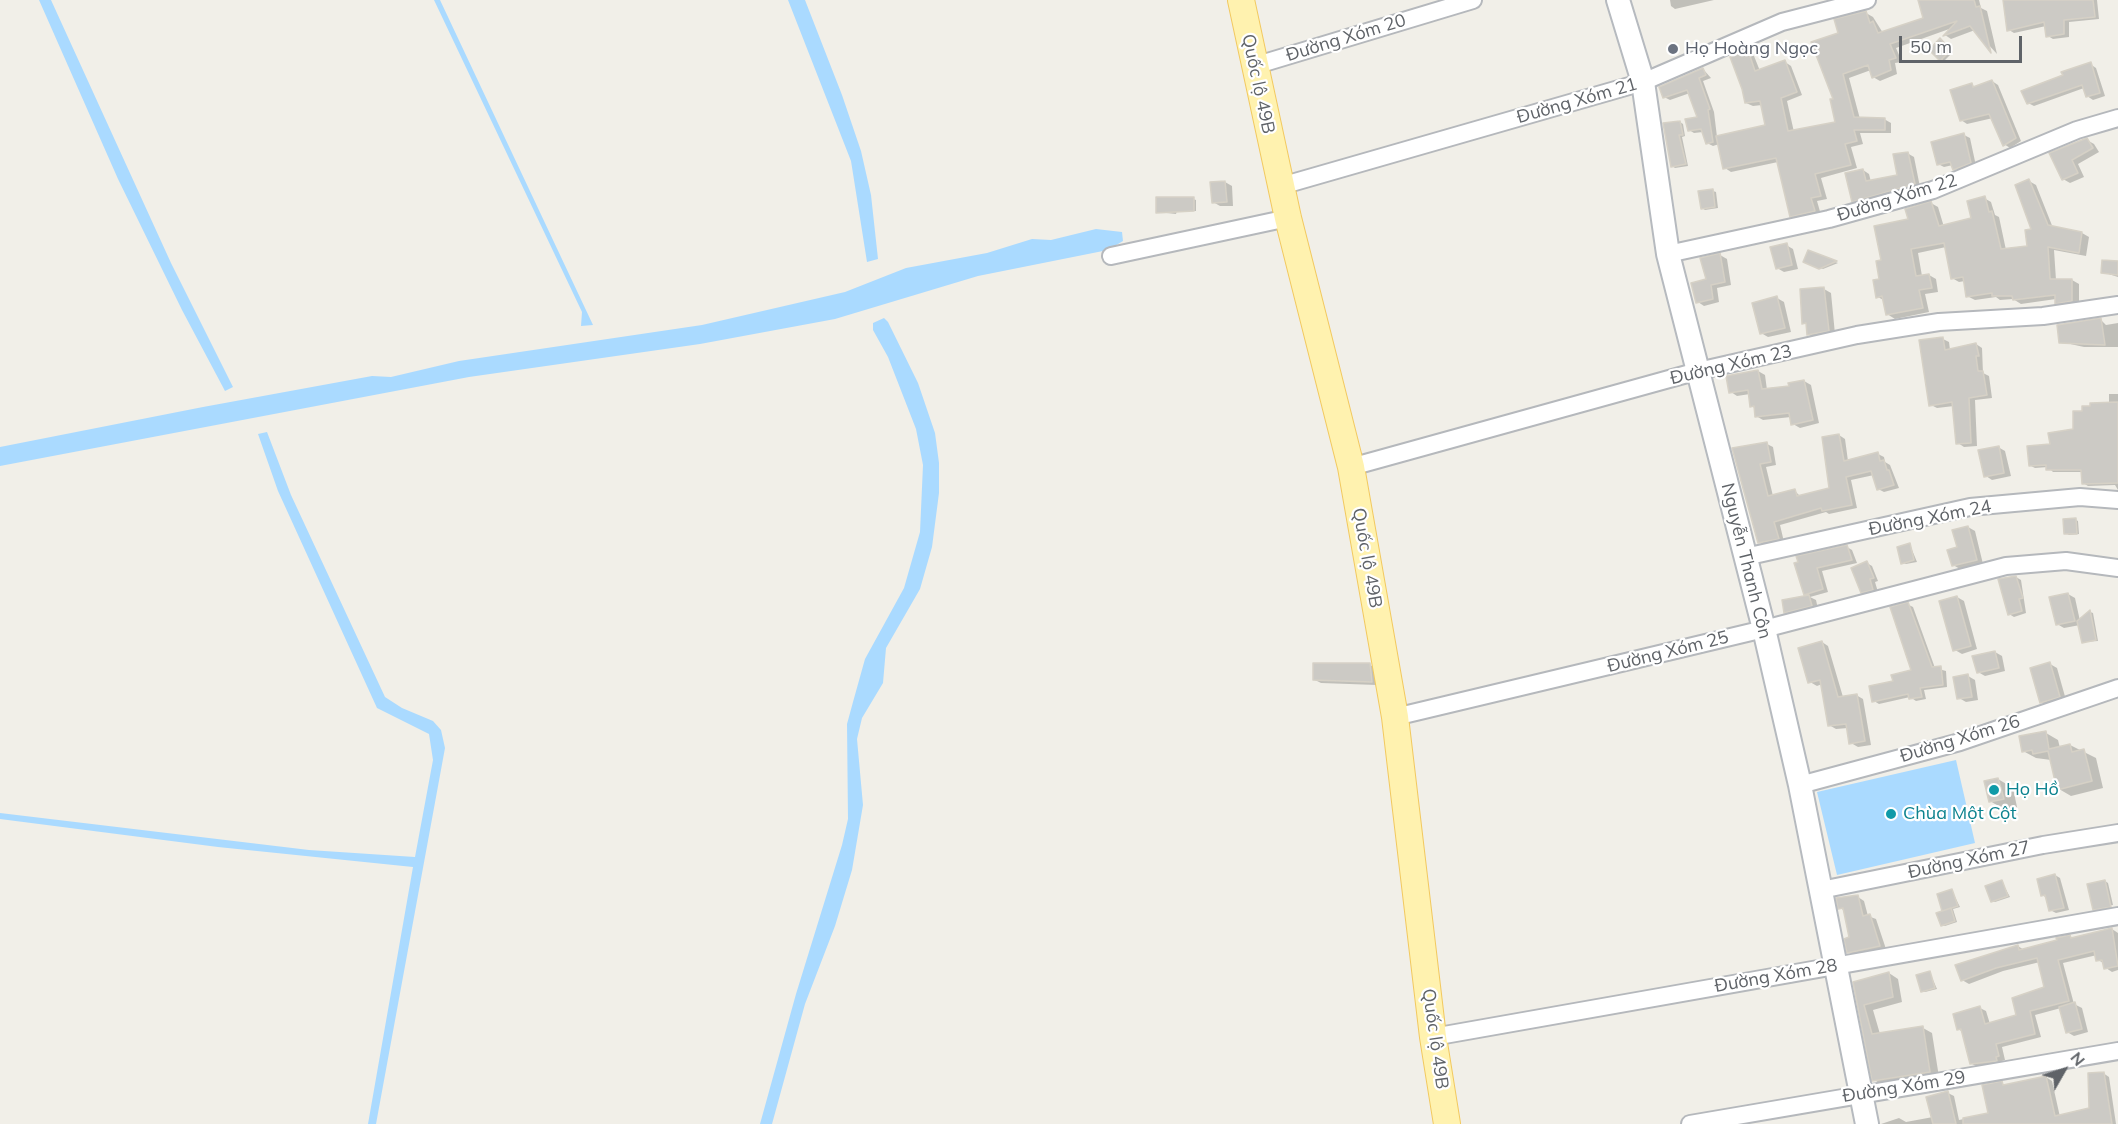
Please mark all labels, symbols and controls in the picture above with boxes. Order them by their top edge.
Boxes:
street label: Đường Xóm 20 [1283,10,1409,66]
scale bar [1902,24,2025,62]
street label: Quốc lộ 49B [1237,32,1279,136]
text: 50 m [1910,35,1952,58]
place label: Họ Hoàng Ngọc [1685,38,1818,60]
marker: Họ Hoàng Ngọc [1666,42,1680,56]
street label: Đường Xóm 21 [1514,73,1640,129]
street label: Đường Xóm 22 [1834,170,1960,226]
street label: Đường Xóm 23 [1668,341,1794,389]
street label: Nguyễn Thanh Côn [1716,481,1776,641]
street label: Đường Xóm 24 [1867,496,1993,540]
street label: Quốc lộ 49B [1348,506,1386,610]
street label: Đường Xóm 25 [1605,626,1731,678]
street label: Đường Xóm 26 [1897,711,2023,767]
place label: Họ Hồ [2006,779,2059,801]
marker: Họ Hồ [1987,783,2001,797]
place label: Chùa Một Cột [1903,803,2017,825]
marker: Chùa Một Cột [1884,807,1898,821]
street label: Đường Xóm 27 [1906,837,2032,883]
street label: Đường Xóm 28 [1713,955,1839,997]
street label: Quốc lộ 49B [1417,987,1453,1091]
north arrow [2034,1040,2094,1100]
text: N [2066,1048,2090,1070]
street label: Đường Xóm 29 [1841,1067,1967,1107]

